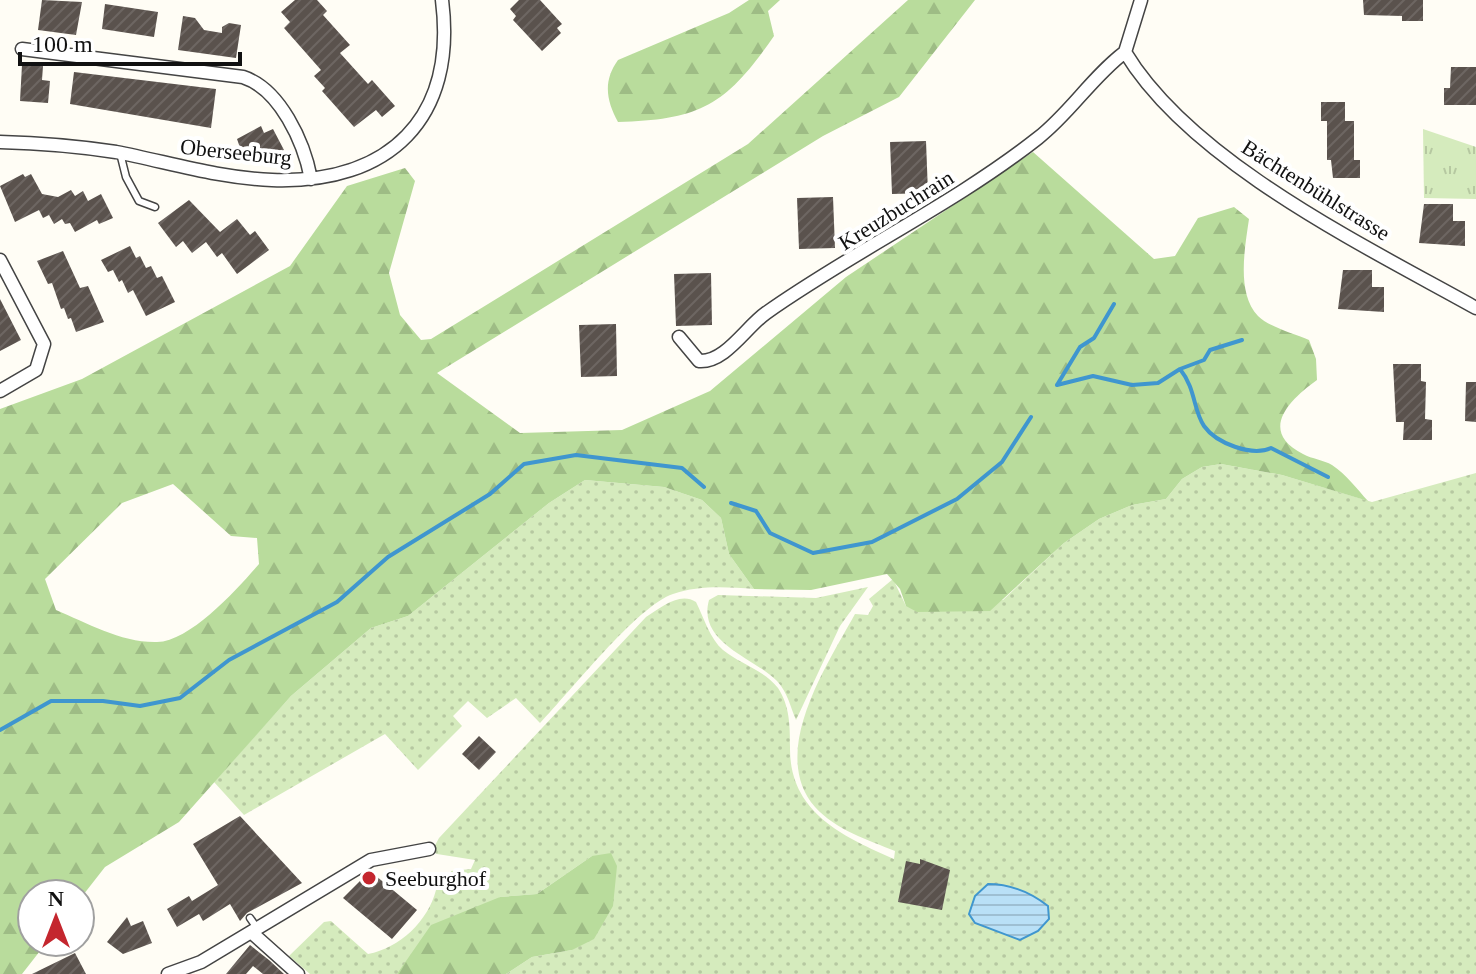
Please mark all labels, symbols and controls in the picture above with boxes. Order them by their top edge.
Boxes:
scale bar [20,16,240,66]
text: 100 m [32,31,93,57]
street label: Oberseeburg [179,134,293,170]
street label: Bächtenbühlstrasse [1237,134,1395,246]
street label: Kreuzbuchrain [834,165,958,255]
place label: Seeburghof [385,866,487,891]
marker: Seeburghof [360,869,378,887]
north arrow [16,878,96,958]
text: N [48,886,64,911]

